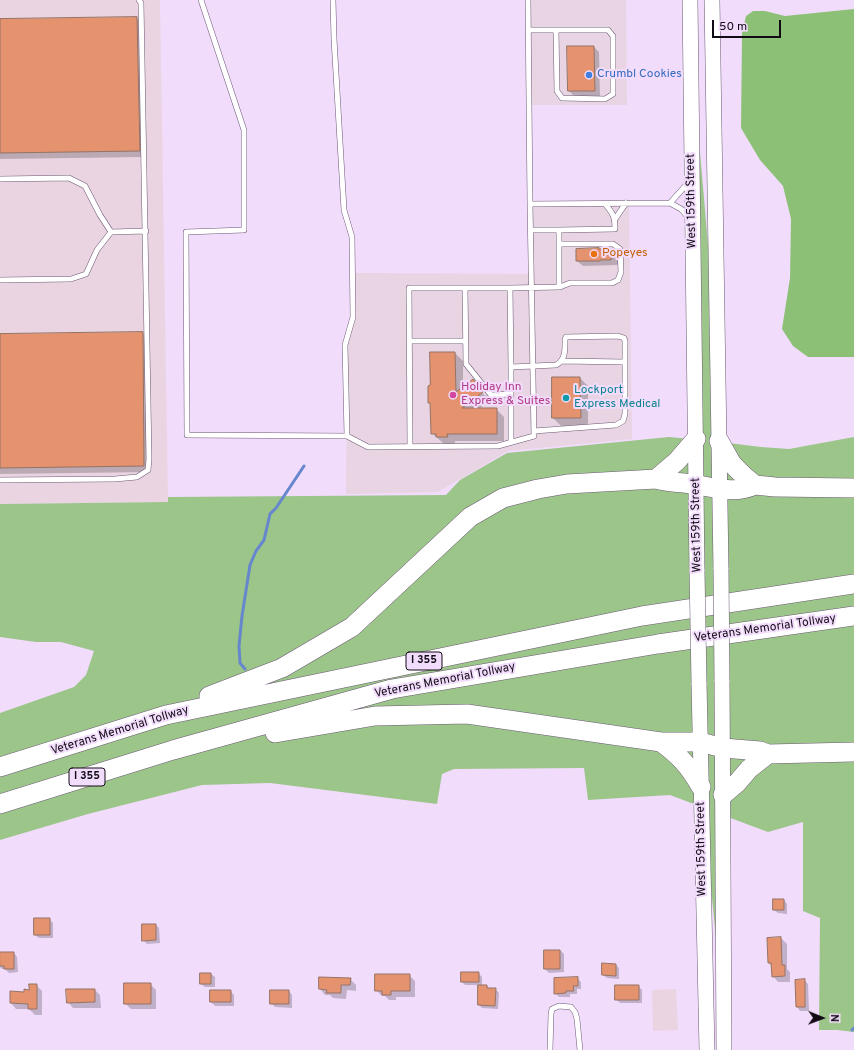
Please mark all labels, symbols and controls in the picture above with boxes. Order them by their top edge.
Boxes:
scale bar [714,12,783,38]
text: 50 m [719,19,747,35]
place label: Crumbl Cookies [597,68,682,82]
marker: Crumbl Cookies [584,70,594,80]
street label: West 159th Street [684,153,700,249]
place label: Popeyes [602,247,648,261]
marker: Popeyes [589,249,599,259]
place label: Holiday Inn Express & Suites [461,381,550,409]
place label: Lockport Express Medical [574,384,660,412]
marker: Holiday Inn Express & Suites [448,390,458,400]
marker: Lockport Express Medical [561,393,571,403]
street label: West 159th Street [689,477,705,573]
street label: Veterans Memorial Tollway [693,612,837,646]
road number: I 355 [406,652,442,670]
street label: Veterans Memorial Tollway [373,660,517,702]
street label: Veterans Memorial Tollway [49,703,191,759]
road number: I 355 [69,768,105,786]
street label: West 159th Street [694,801,710,897]
north arrow [802,998,842,1038]
text: N [827,1014,841,1022]

